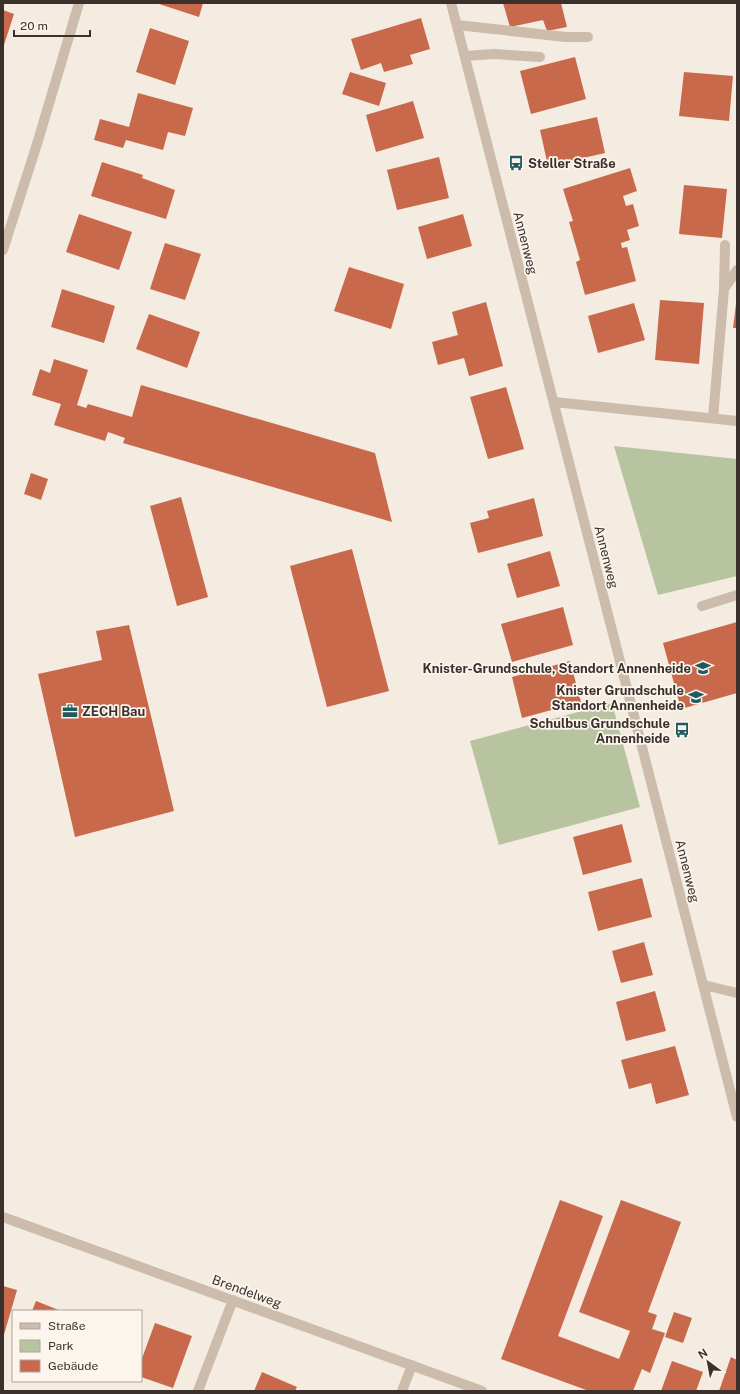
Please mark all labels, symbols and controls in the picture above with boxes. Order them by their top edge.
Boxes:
scale bar [14,12,90,38]
text: 20 m [20,19,48,33]
bus stop icon: Steller Straße [507,154,525,172]
place label: Steller Straße [528,156,616,171]
street label: Annenweg [510,210,541,276]
street label: Annenweg [591,524,622,590]
school or university icon: Knister-Grundschule, Standort Annenheide [694,659,712,677]
place label: Knister-Grundschule, Standort Annenheide [423,661,691,676]
place label: Knister Grundschule Standort Annenheide [552,683,684,713]
school or university icon: Knister Grundschule Standort Annenheide [687,688,705,706]
office icon: ZECH Bau [61,702,79,720]
place label: ZECH Bau [82,704,145,719]
place label: Schulbus Grundschule Annenheide [530,716,670,746]
bus stop icon: Schulbus Grundschule Annenheide [673,721,691,739]
street label: Annenweg [672,838,703,904]
street label: Brendelweg [210,1272,284,1311]
legend [12,1310,142,1382]
text: Straße [48,1319,86,1333]
text: Park [48,1339,74,1353]
north arrow [688,1342,728,1382]
text: N [696,1346,710,1361]
text: Gebäude [48,1359,98,1373]

